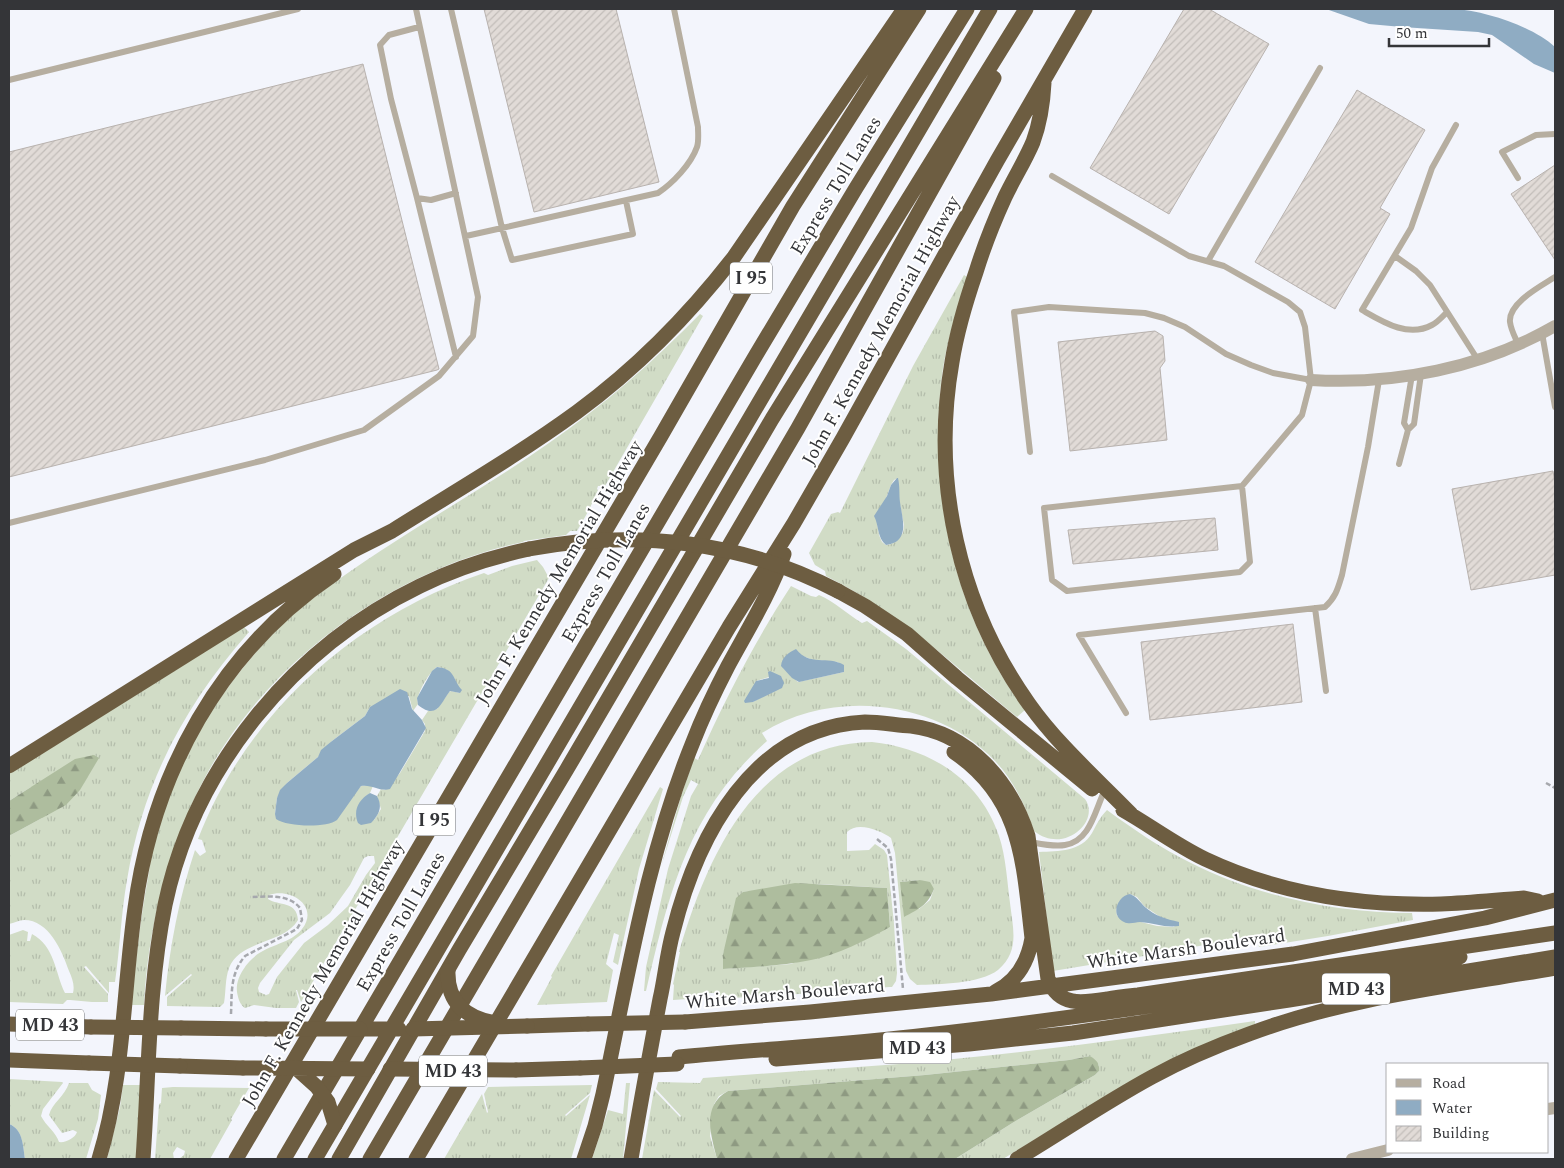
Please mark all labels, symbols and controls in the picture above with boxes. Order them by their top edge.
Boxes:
scale bar [1389,15,1489,47]
text: 50 m [1396,22,1428,45]
street label: Express Toll Lanes [783,111,889,261]
street label: John F. Kennedy Memorial Highway [795,190,968,471]
road number: I 95 [730,262,772,294]
street label: John F. Kennedy Memorial Highway [468,434,651,711]
street label: Express Toll Lanes [554,497,658,648]
road number: I 95 [413,804,455,836]
street label: John F. Kennedy Memorial Highway [235,834,412,1113]
street label: Express Toll Lanes [349,846,453,997]
street label: White Marsh Boulevard [1085,921,1287,978]
street label: White Marsh Boulevard [684,971,886,1018]
road number: MD 43 [1322,974,1390,1004]
road number: MD 43 [16,1010,84,1040]
road number: MD 43 [883,1032,951,1064]
road number: MD 43 [419,1056,487,1086]
legend [1386,1063,1549,1153]
text: Road [1432,1072,1466,1095]
text: Water [1432,1097,1472,1120]
text: Building [1432,1122,1489,1145]

